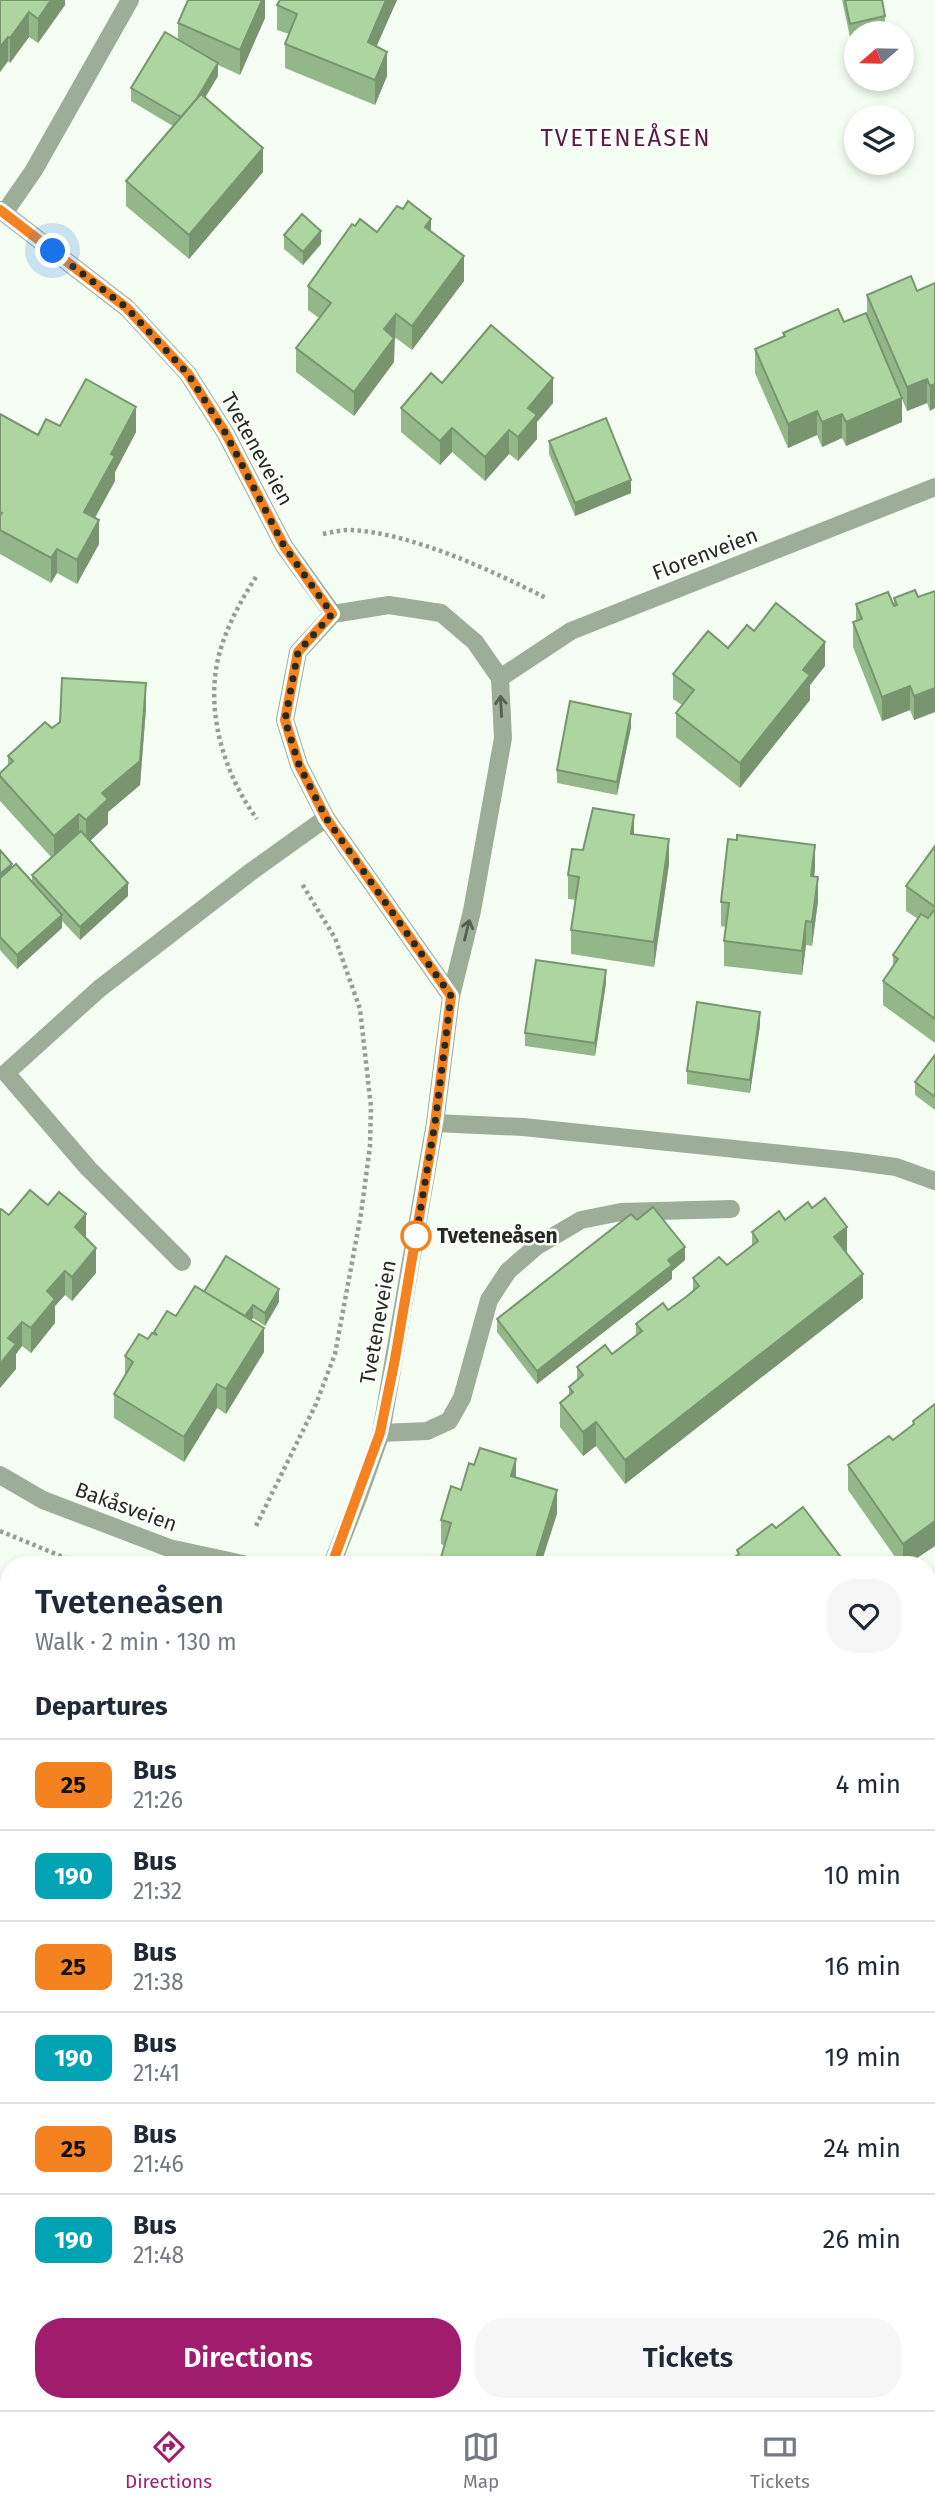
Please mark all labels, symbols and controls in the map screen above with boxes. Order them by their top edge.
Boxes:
north arrow [844,21,914,91]
map controls [844,21,914,175]
button: layers [844,105,914,175]
district label: TVETENEÅSEN [540,123,712,152]
your location [35,233,70,268]
street label: Tveteneveien [215,388,299,510]
street label: Florenveien [649,522,761,586]
one-way arrow [495,694,508,717]
one-way arrow [461,919,474,942]
marker: Tveteneåsen [401,1221,431,1251]
place label: Tveteneåsen [437,1223,558,1249]
street label: Tveteneveien [354,1258,402,1386]
street label: Bakåsveien [71,1477,181,1537]
button: heart [827,1579,901,1653]
text: Tveteneåsen [35,1582,224,1622]
text: Walk · 2 min · 130 m [35,1628,237,1656]
text: Departures [35,1691,168,1722]
text: Bus [133,1755,176,1786]
text: 4 min [835,1769,901,1800]
text: 25 [61,1771,86,1799]
text: 21:26 [133,1786,183,1814]
text: Bus [133,1846,176,1877]
text: 10 min [823,1860,901,1891]
text: 190 [54,1862,93,1890]
text: 21:32 [133,1877,182,1905]
text: Bus [133,1937,176,1968]
text: 16 min [824,1951,901,1982]
text: 25 [61,1953,86,1981]
text: 21:38 [133,1968,184,1996]
text: Bus [133,2028,176,2059]
text: 19 min [824,2042,901,2073]
text: 190 [54,2044,93,2072]
text: 21:41 [133,2059,180,2087]
text: Bus [133,2119,176,2150]
text: 24 min [823,2133,901,2164]
text: 25 [61,2135,86,2163]
text: 21:46 [133,2150,184,2178]
text: Bus [133,2210,176,2241]
text: 26 min [823,2224,901,2255]
text: 190 [54,2226,93,2254]
text: 21:48 [133,2241,184,2269]
button: Directions [35,2318,461,2398]
button: Tickets [475,2318,901,2398]
tab: Directions [125,2428,212,2493]
tab: Map [462,2428,500,2493]
tab: Tickets [750,2428,810,2493]

